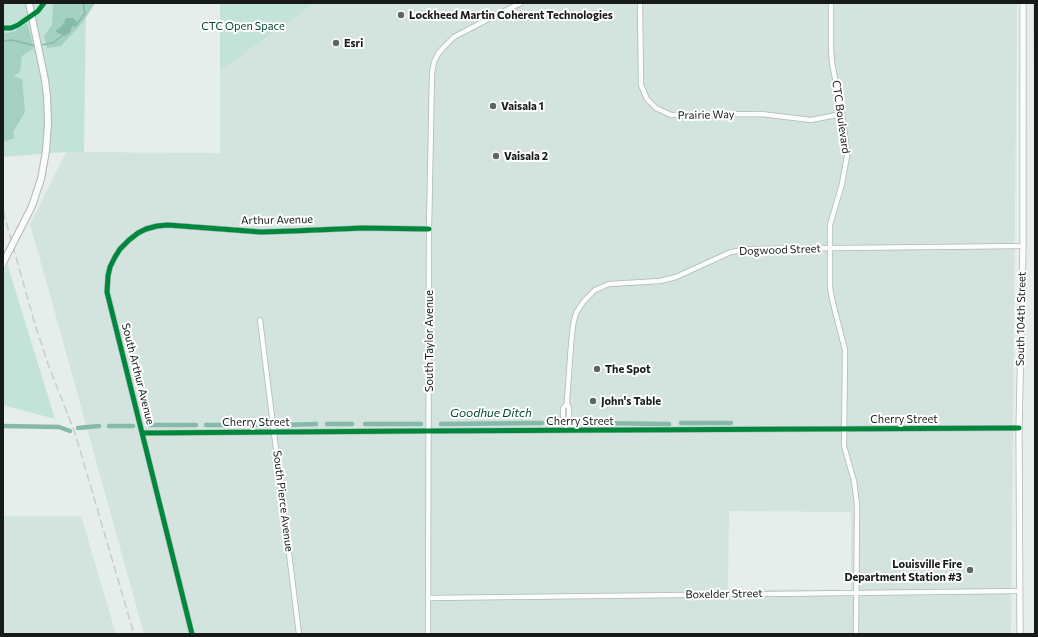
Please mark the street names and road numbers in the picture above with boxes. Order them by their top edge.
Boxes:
street label: CTC Boulevard [829,79,853,155]
street label: Prairie Way [677,108,735,122]
street label: Arthur Avenue [241,213,313,227]
street label: Dogwood Street [739,242,821,258]
street label: South 104th Street [1014,272,1028,366]
street label: South Taylor Avenue [422,290,436,392]
street label: South Arthur Avenue [119,322,157,426]
street label: Cherry Street [870,412,938,426]
street label: Cherry Street [546,414,614,428]
street label: Cherry Street [222,415,290,429]
street label: South Pierce Avenue [270,450,296,552]
street label: Boxelder Street [685,587,763,601]

